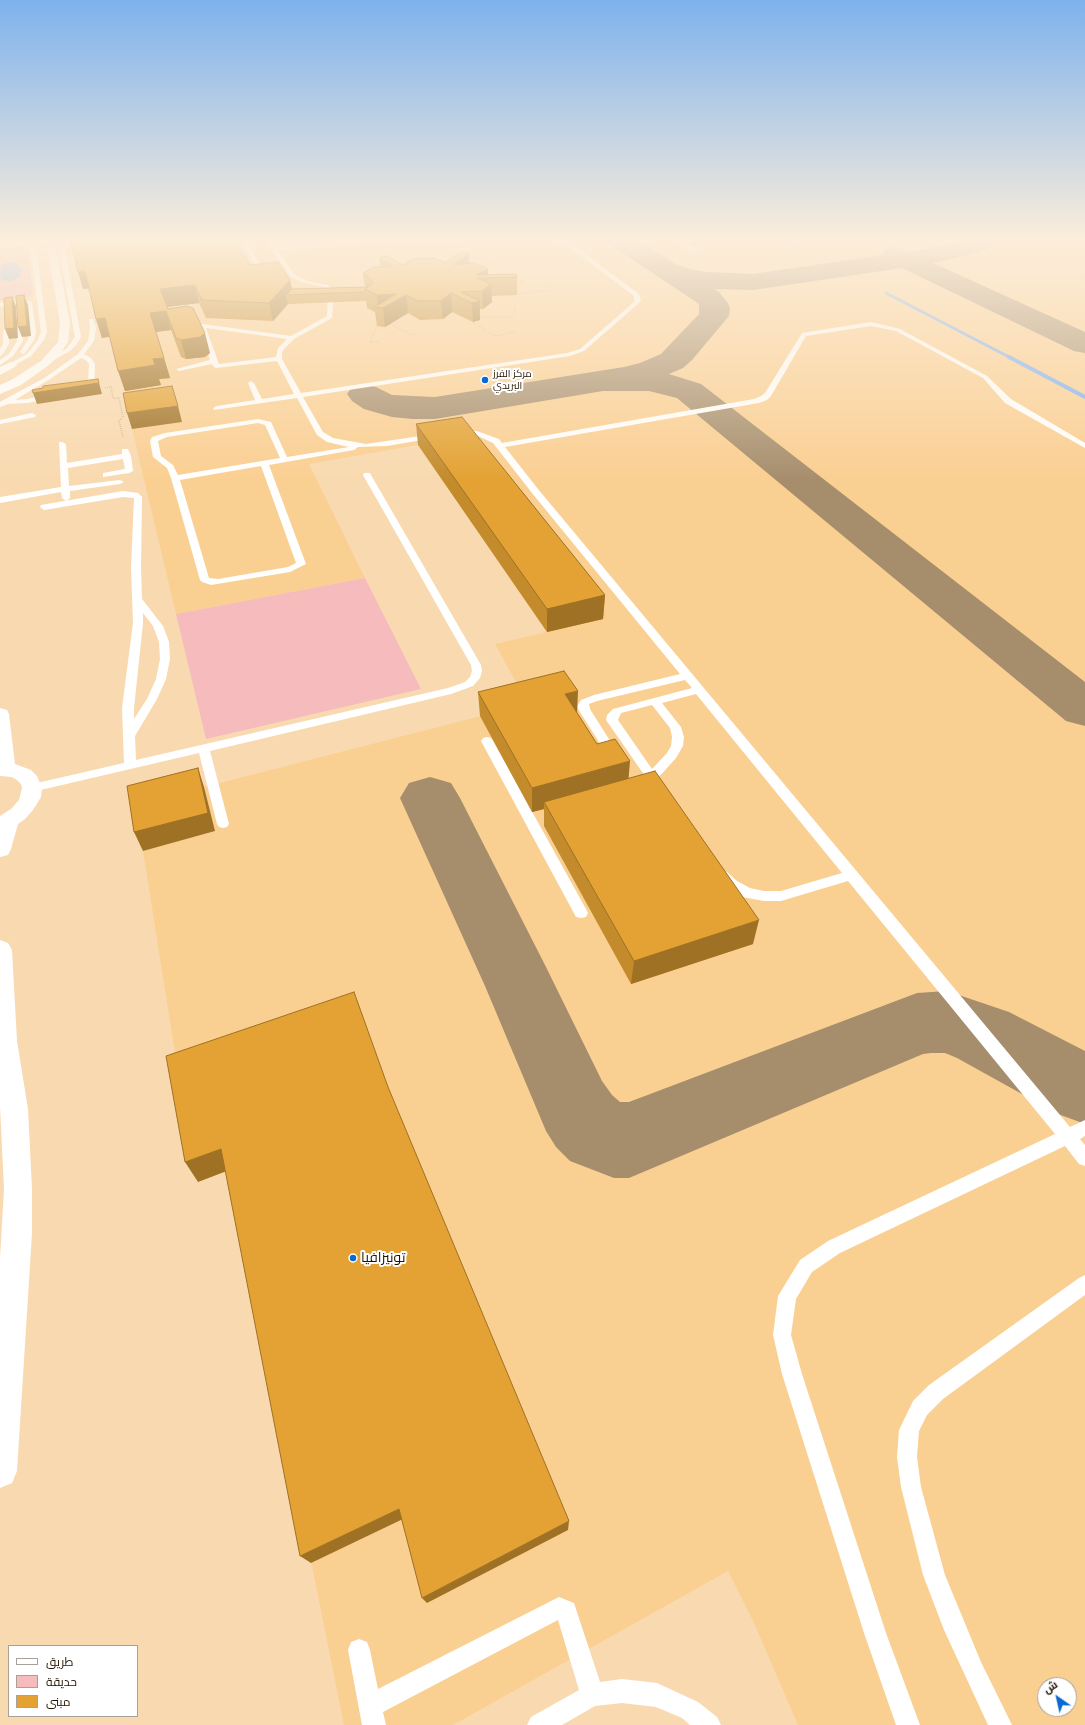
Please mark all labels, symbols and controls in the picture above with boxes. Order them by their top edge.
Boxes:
place label: مركز الفرز البريدي [493,368,532,392]
marker: مركز الفرز البريدي [480,375,490,385]
place label: تونيزافيا [361,1250,405,1266]
marker: تونيزافيا [348,1253,358,1263]
legend [8,1645,138,1717]
text: طريق [46,1655,73,1669]
text: حديقة [46,1675,77,1689]
north arrow [1037,1677,1077,1717]
text: ش [1041,1678,1060,1697]
text: مبنى [46,1695,71,1709]

